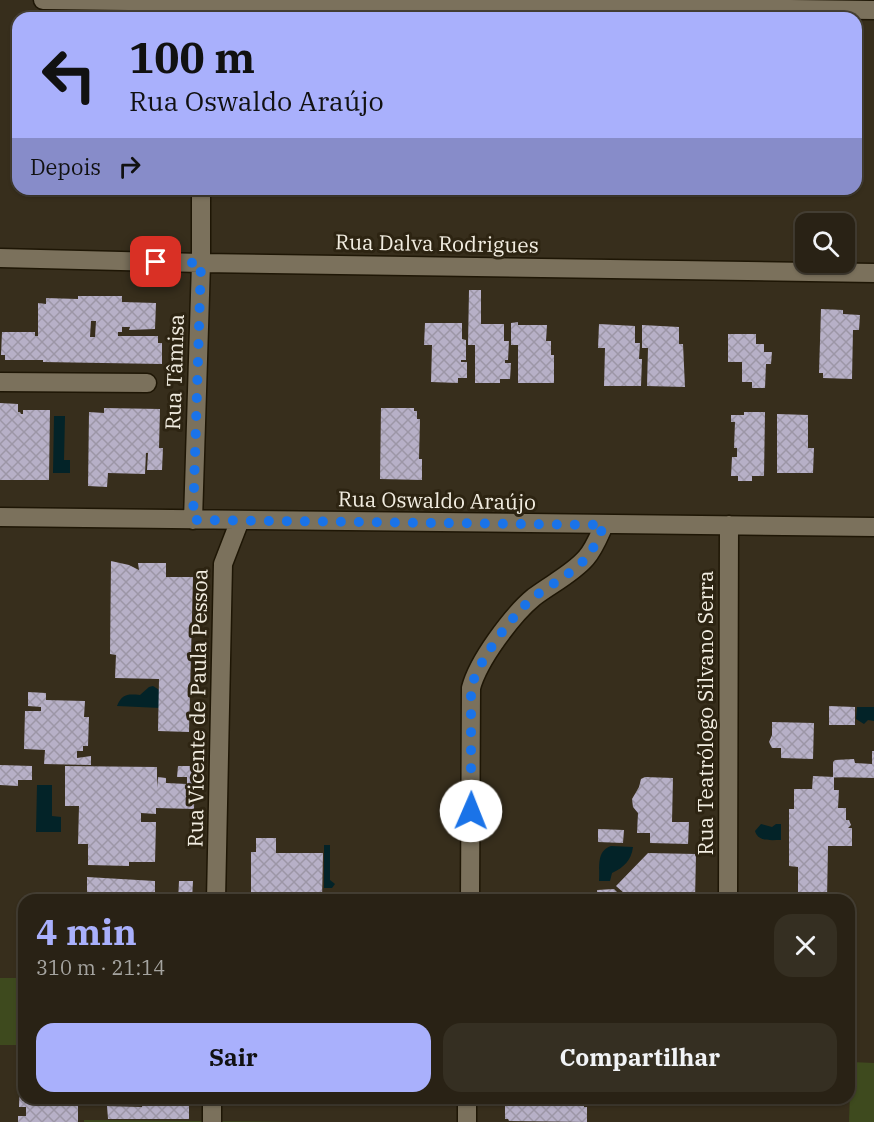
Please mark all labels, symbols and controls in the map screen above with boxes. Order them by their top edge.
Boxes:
text: 100 m [129,30,255,85]
icon: left [30,36,108,114]
text: Rua Oswaldo Araújo [129,83,384,118]
icon: right [113,150,146,183]
text: Depois [30,152,101,181]
map controls [795,213,855,273]
button: search [795,213,855,273]
street label: Rua Dalva Rodrigues [335,227,539,259]
pin [130,236,181,287]
icon: arrive [139,245,172,278]
street label: Rua Tâmisa [158,314,190,430]
street label: Rua Oswaldo Araújo [338,484,536,516]
street label: Rua Vicente de Paula Pessoa [181,568,213,848]
street label: Rua Teatrólogo Silvano Serra [691,570,719,856]
position arrow [439,779,503,843]
text: 4 min [36,908,137,955]
button: close [774,914,837,977]
text: 310 m · 21:14 [36,954,165,981]
button: Sair [36,1023,431,1092]
button: Compartilhar [443,1023,837,1092]

